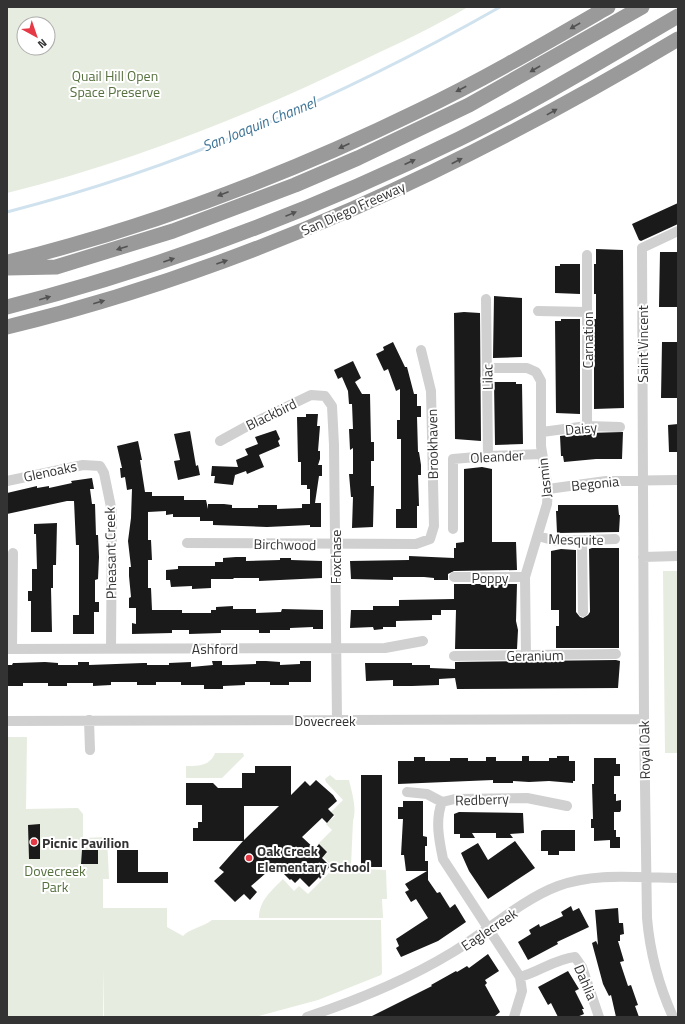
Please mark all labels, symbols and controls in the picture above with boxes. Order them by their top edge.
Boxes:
north arrow [16,16,56,56]
one-way arrow [569,23,580,30]
text: N [34,35,50,52]
park label: Quail Hill Open Space Preserve [70,65,160,102]
one-way arrow [530,65,541,72]
one-way arrow [455,86,467,93]
water label: San Joaquin Channel [199,90,321,157]
one-way arrow [546,108,558,115]
one-way arrow [338,143,349,149]
one-way arrow [452,158,463,164]
one-way arrow [404,159,416,165]
street label: San Diego Freeway [297,175,409,240]
one-way arrow [217,192,229,198]
one-way arrow [285,211,297,217]
one-way arrow [115,245,127,251]
one-way arrow [164,257,176,263]
one-way arrow [217,259,229,265]
one-way arrow [38,294,51,300]
one-way arrow [92,299,105,305]
street label: Saint Vincent [632,305,653,383]
street label: Carnation [577,312,598,368]
street label: Lilac [476,364,498,390]
street label: Blackbird [242,393,300,435]
street label: Brookhaven [421,409,443,479]
street label: Daisy [564,416,598,440]
street label: Oleander [470,444,524,468]
street label: Glenoaks [21,455,79,487]
street label: Jasmin [531,457,557,499]
street label: Begonia [570,470,620,496]
street label: Pheasant Creek [99,507,121,599]
street label: Mesquite [548,528,604,550]
street label: Foxchase [325,530,346,584]
street label: Birchwood [253,533,317,555]
street label: Poppy [471,567,509,588]
street label: Ashford [192,638,238,659]
street label: Geranium [506,644,564,666]
street label: Dovecreek [294,710,356,731]
street label: Royal Oak [633,720,655,780]
street label: Redberry [455,788,510,810]
place label: Picnic Pavilion [42,832,129,853]
marker: Picnic Pavilion [29,837,39,847]
place label: Oak Creek Elementary School [257,840,370,877]
marker: Oak Creek Elementary School [244,853,254,863]
park label: Dovecreek Park [24,860,86,897]
street label: Eaglecreek [457,902,522,956]
street label: Dahlia [569,961,603,1003]

